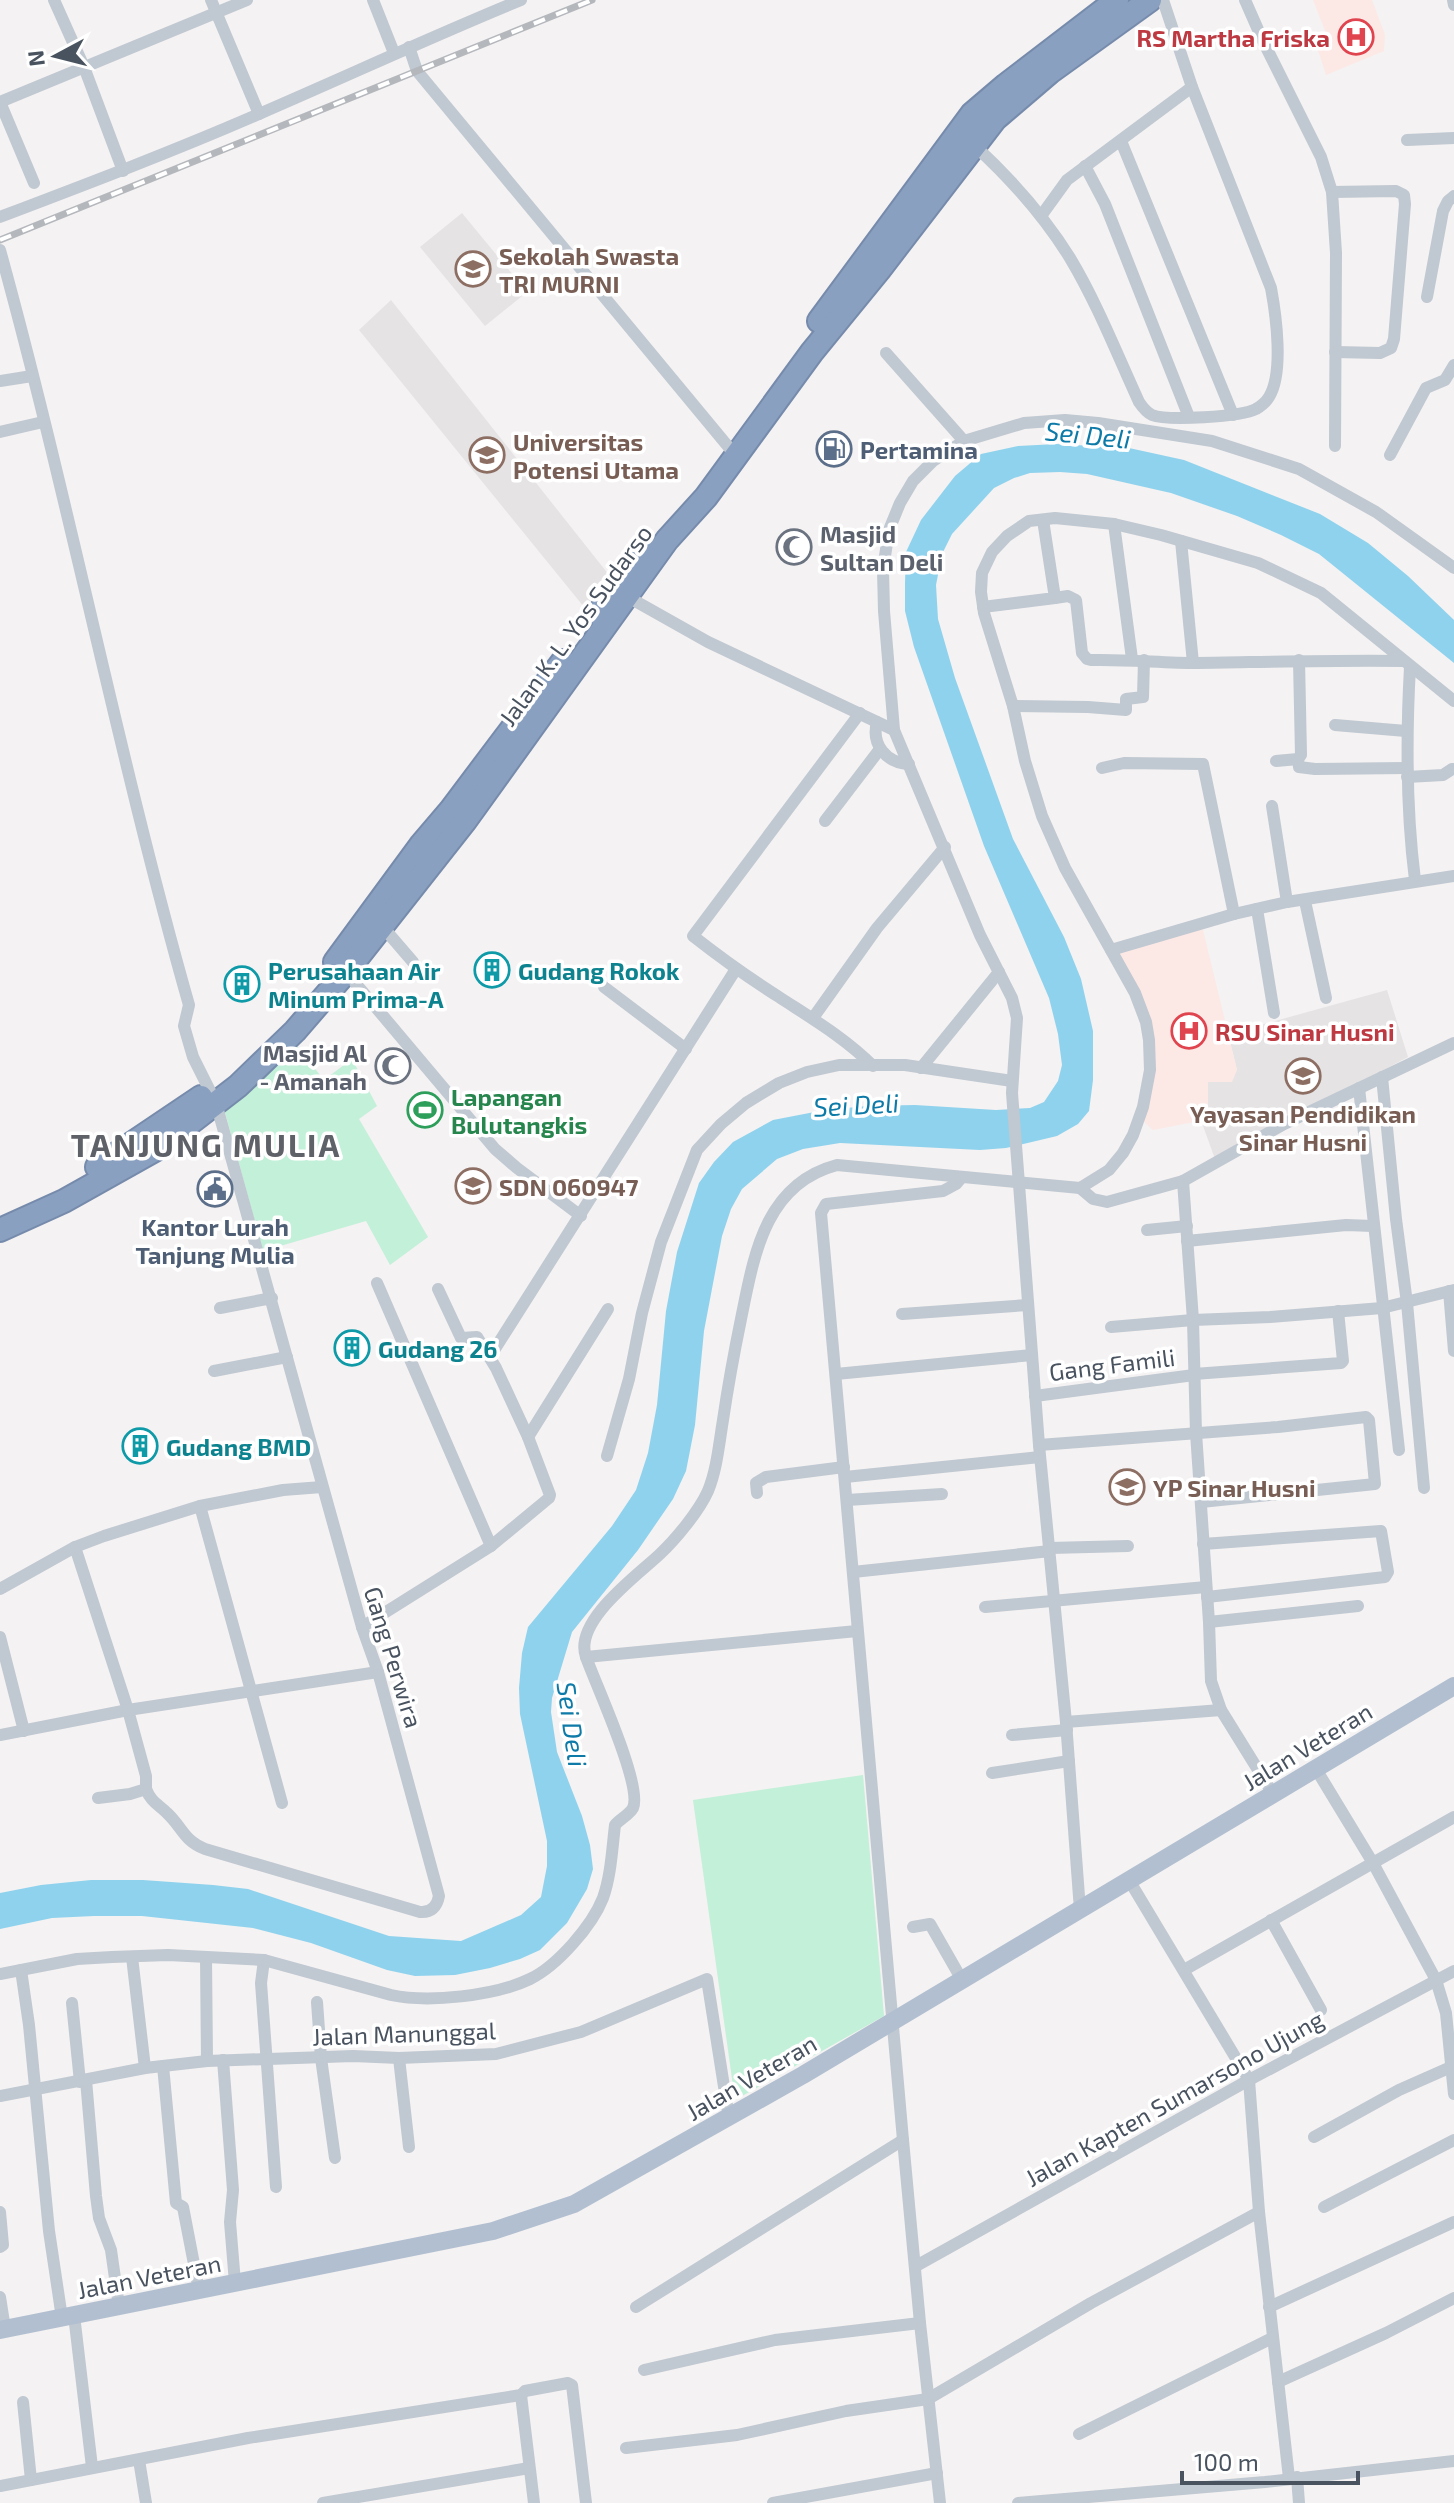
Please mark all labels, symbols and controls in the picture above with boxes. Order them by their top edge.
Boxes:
north arrow [16,16,96,96]
hospital icon: RS Martha Friska [1337,18,1375,56]
place label: RS Martha Friska [1136,23,1330,52]
text: N [21,49,49,68]
place label: Sekolah Swasta TRI MURNI [499,241,679,298]
school or university icon: Sekolah Swasta TRI MURNI [454,250,492,288]
water label: Sei Deli [1044,414,1132,454]
place label: Universitas Potensi Utama [513,427,679,484]
fuel station icon: Pertamina [815,430,853,468]
place label: Pertamina [860,435,978,464]
school or university icon: Universitas Potensi Utama [468,436,506,474]
street label: Jalan K. L. Yos Sudarso [492,519,658,731]
place label: Masjid Sultan Deli [820,519,943,576]
mosque icon: Masjid Sultan Deli [775,528,813,566]
building icon: Gudang Rokok [473,951,511,989]
place label: Perusahaan Air Minum Prima-A [268,956,444,1013]
place label: Gudang Rokok [518,956,680,985]
building icon: Perusahaan Air Minum Prima-A [223,965,261,1003]
hospital icon: RSU Sinar Husni [1170,1012,1208,1050]
place label: RSU Sinar Husni [1215,1017,1395,1046]
place label: Masjid Al - Amanah [259,1038,367,1095]
mosque icon: Masjid Al - Amanah [374,1047,412,1085]
school or university icon: Yayasan Pendidikan Sinar Husni [1284,1057,1322,1095]
place label: Lapangan Bulutangkis [451,1082,587,1139]
water label: Sei Deli [812,1086,900,1122]
sports icon: Lapangan Bulutangkis [406,1091,444,1129]
place label: Yayasan Pendidikan Sinar Husni [1190,1099,1416,1156]
district label: TANJUNG MULIA [71,1125,341,1163]
school or university icon: SDN 060947 [454,1167,492,1205]
public building icon: Kantor Lurah Tanjung Mulia [196,1170,234,1208]
place label: SDN 060947 [499,1172,639,1201]
place label: Kantor Lurah Tanjung Mulia [135,1212,295,1269]
building icon: Gudang 26 [333,1329,371,1367]
place label: Gudang 26 [378,1334,497,1363]
street label: Gang Famili [1047,1342,1177,1386]
building icon: Gudang BMD [121,1427,159,1465]
place label: Gudang BMD [166,1432,311,1461]
school or university icon: YP Sinar Husni [1108,1468,1146,1506]
place label: YP Sinar Husni [1153,1473,1316,1502]
street label: Gang Perwira [359,1583,429,1731]
water label: Sei Deli [552,1679,594,1769]
street label: Jalan Veteran [1237,1696,1377,1796]
street label: Jalan Kapten Sumarsono Ujung [1020,2004,1328,2192]
street label: Jalan Manunggal [312,2015,496,2051]
street label: Jalan Veteran [681,2028,821,2126]
street label: Jalan Veteran [75,2248,223,2304]
scale bar [1182,2435,1358,2485]
text: 100 m [1194,2447,1259,2476]

